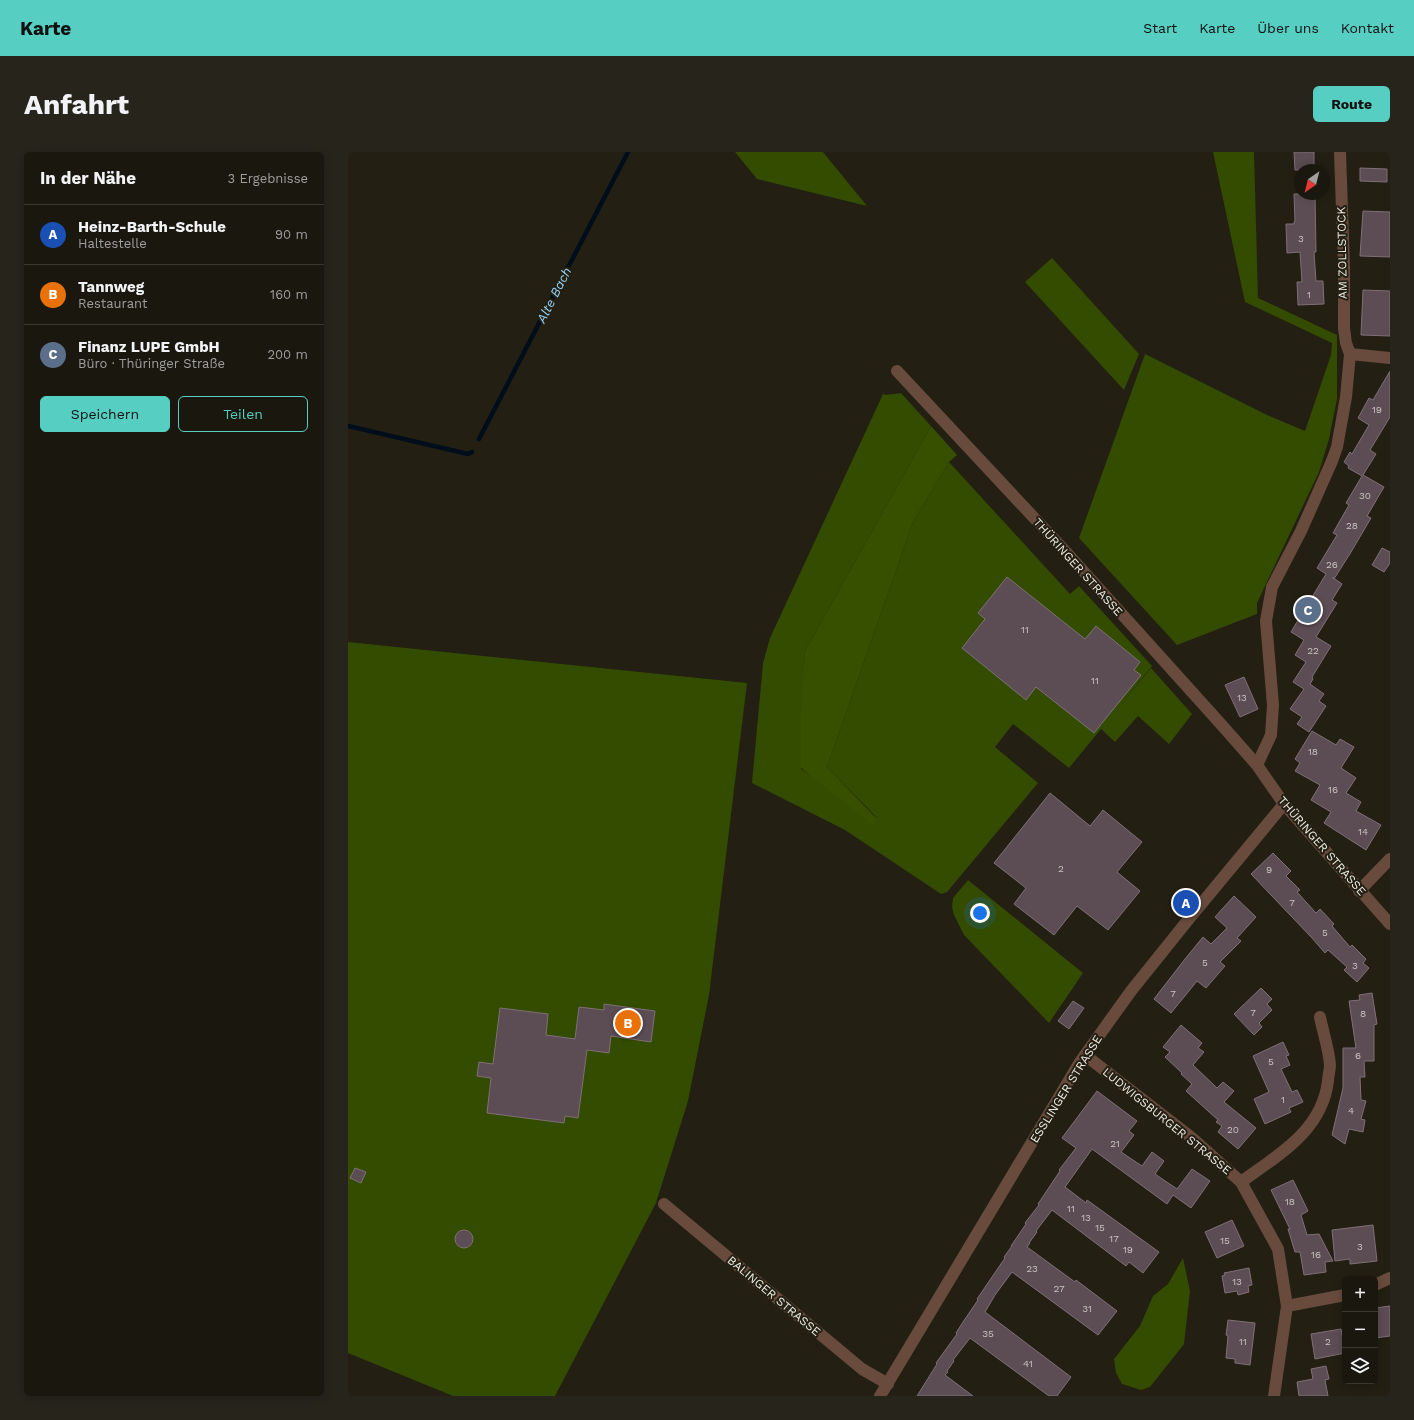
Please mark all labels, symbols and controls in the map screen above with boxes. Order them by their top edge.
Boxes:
text: Karte [20,17,71,40]
text: Start [1143,20,1177,36]
text: Karte [1199,20,1235,36]
text: Über uns [1257,20,1319,36]
text: Kontakt [1341,20,1394,36]
button: Route [1313,86,1390,122]
text: Anfahrt [24,88,129,121]
north arrow [1294,164,1330,200]
text: In der Nähe [40,168,136,188]
text: 3 Ergebnisse [227,171,308,186]
street label: AM ZOLLSTOCK [1334,207,1350,299]
text: Heinz-Barth-Schule [78,218,226,236]
text: A [49,227,57,242]
text: 90 m [275,227,308,242]
house number: 3 [1298,233,1304,244]
text: Haltestelle [78,236,147,251]
water label: Alte Bach [533,265,574,326]
text: Tannweg [78,278,144,296]
text: B [49,287,57,302]
text: 160 m [270,287,308,302]
house number: 1 [1307,289,1311,300]
text: Restaurant [78,296,148,311]
text: Finanz LUPE GmbH [78,338,220,356]
text: C [49,347,57,362]
text: 200 m [267,347,308,362]
text: Büro · Thüringer Straße [78,356,225,371]
button: Speichern [40,396,170,432]
button: Teilen [178,396,308,432]
house number: 19 [1372,404,1382,415]
house number: 30 [1359,490,1371,501]
street label: THÜRINGER STRASSE [1030,515,1126,619]
house number: 28 [1346,520,1358,531]
house number: 26 [1326,559,1338,570]
pin: C [1295,595,1321,625]
house number: 11 [1021,624,1029,635]
house number: 22 [1307,645,1319,656]
house number: 11 [1091,675,1099,686]
house number: 13 [1237,692,1247,703]
house number: 18 [1308,746,1318,757]
house number: 16 [1328,784,1338,795]
street label: THÜRINGER STRASSE [1275,794,1369,899]
house number: 14 [1358,826,1368,837]
house number: 2 [1058,863,1064,874]
house number: 9 [1266,864,1272,875]
pin: A [1173,888,1199,918]
house number: 7 [1289,897,1295,908]
your location [970,903,990,923]
house number: 5 [1322,927,1328,938]
house number: 5 [1202,957,1208,968]
house number: 3 [1352,960,1358,971]
house number: 7 [1170,988,1176,999]
house number: 7 [1250,1007,1256,1018]
pin: B [615,1008,641,1038]
house number: 8 [1360,1008,1366,1019]
street label: ESSLINGER STRASSE [1027,1032,1105,1145]
house number: 6 [1355,1050,1361,1061]
house number: 5 [1268,1056,1274,1067]
street label: LUDWIGSBURGER STRASSE [1100,1065,1234,1177]
house number: 1 [1281,1094,1285,1105]
house number: 4 [1348,1105,1354,1116]
house number: 20 [1227,1124,1239,1135]
house number: 21 [1110,1138,1120,1149]
house number: 18 [1285,1196,1295,1207]
house number: 11 [1067,1203,1075,1214]
house number: 13 [1081,1212,1091,1223]
house number: 15 [1095,1222,1105,1233]
house number: 17 [1109,1233,1119,1244]
house number: 15 [1220,1235,1230,1246]
house number: 3 [1357,1241,1363,1252]
house number: 19 [1123,1244,1133,1255]
house number: 16 [1311,1249,1321,1260]
street label: BALINGER STRASSE [725,1253,824,1339]
house number: 23 [1026,1263,1038,1274]
house number: 13 [1232,1276,1242,1287]
map controls [1342,1276,1378,1384]
button: + [1342,1276,1378,1312]
house number: 27 [1053,1283,1065,1294]
house number: 31 [1082,1303,1092,1314]
button: − [1342,1312,1378,1348]
house number: 35 [982,1328,994,1339]
house number: 11 [1239,1336,1247,1347]
house number: 2 [1325,1336,1331,1347]
button: layers [1342,1348,1378,1384]
house number: 41 [1023,1358,1033,1369]

